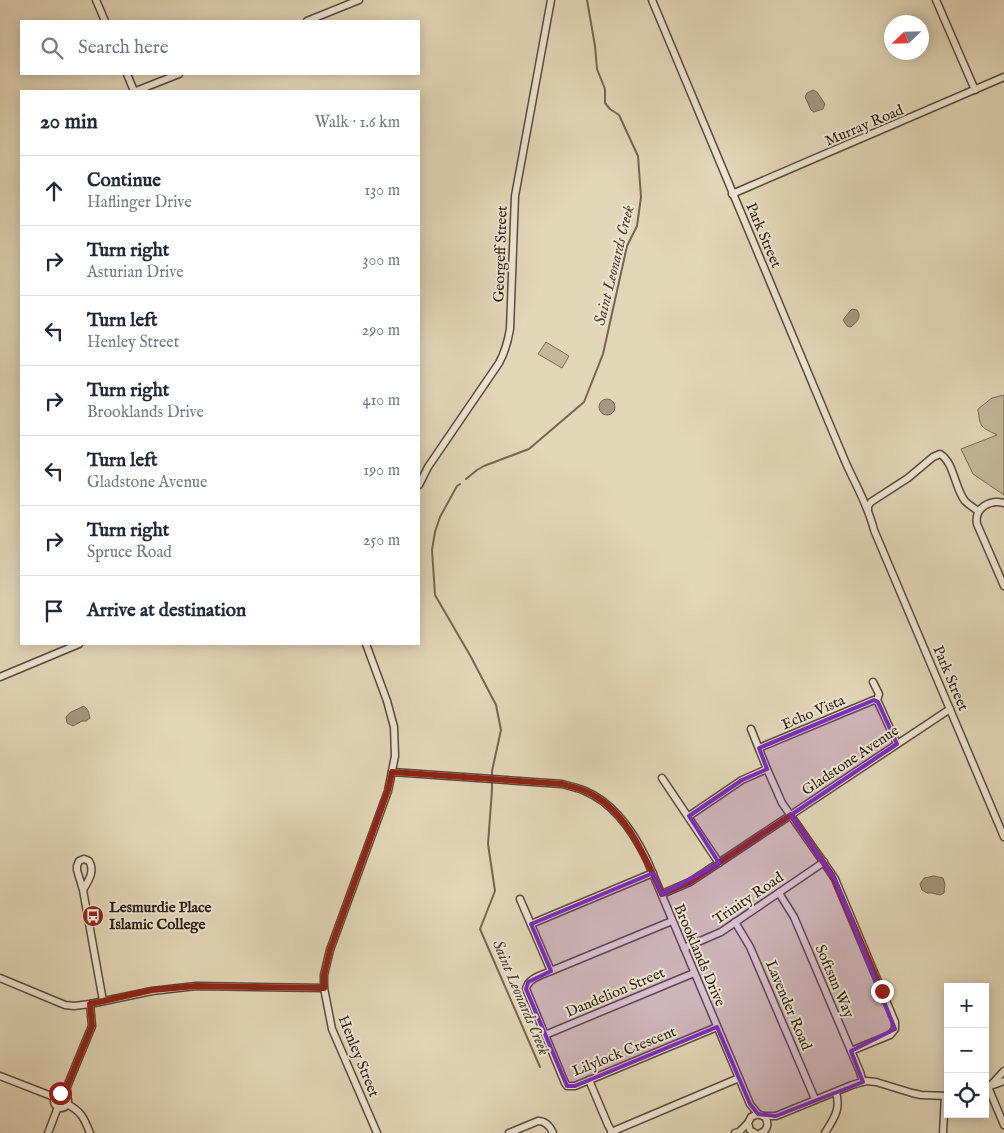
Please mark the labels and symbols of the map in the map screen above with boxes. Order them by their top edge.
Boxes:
north arrow [884,15,929,60]
street label: Murray Road [822,100,907,151]
street label: Park Street [741,200,786,271]
water label: Saint Leonards Creek [590,203,640,328]
street label: Georgeff Street [489,205,512,303]
street label: Park Street [928,643,973,714]
street label: Echo Vista [779,690,848,734]
street label: Gladstone Avenue [798,721,902,800]
street label: Trinity Road [709,867,788,929]
place label: Lesmurdie Place Islamic College [109,898,212,934]
street label: Brooklands Drive [669,901,730,1009]
bus stop icon: Lesmurdie Place Islamic College [81,904,105,928]
water label: Saint Leonards Creek [487,937,554,1059]
street label: Softsun Way [811,942,859,1021]
street label: Lavender Road [761,957,816,1054]
street label: Dandelion Street [563,963,668,1022]
route end [871,980,894,1003]
street label: Henley Street [334,1013,384,1100]
street label: Lilylock Crescent [569,1022,679,1081]
route start [49,1082,72,1105]

